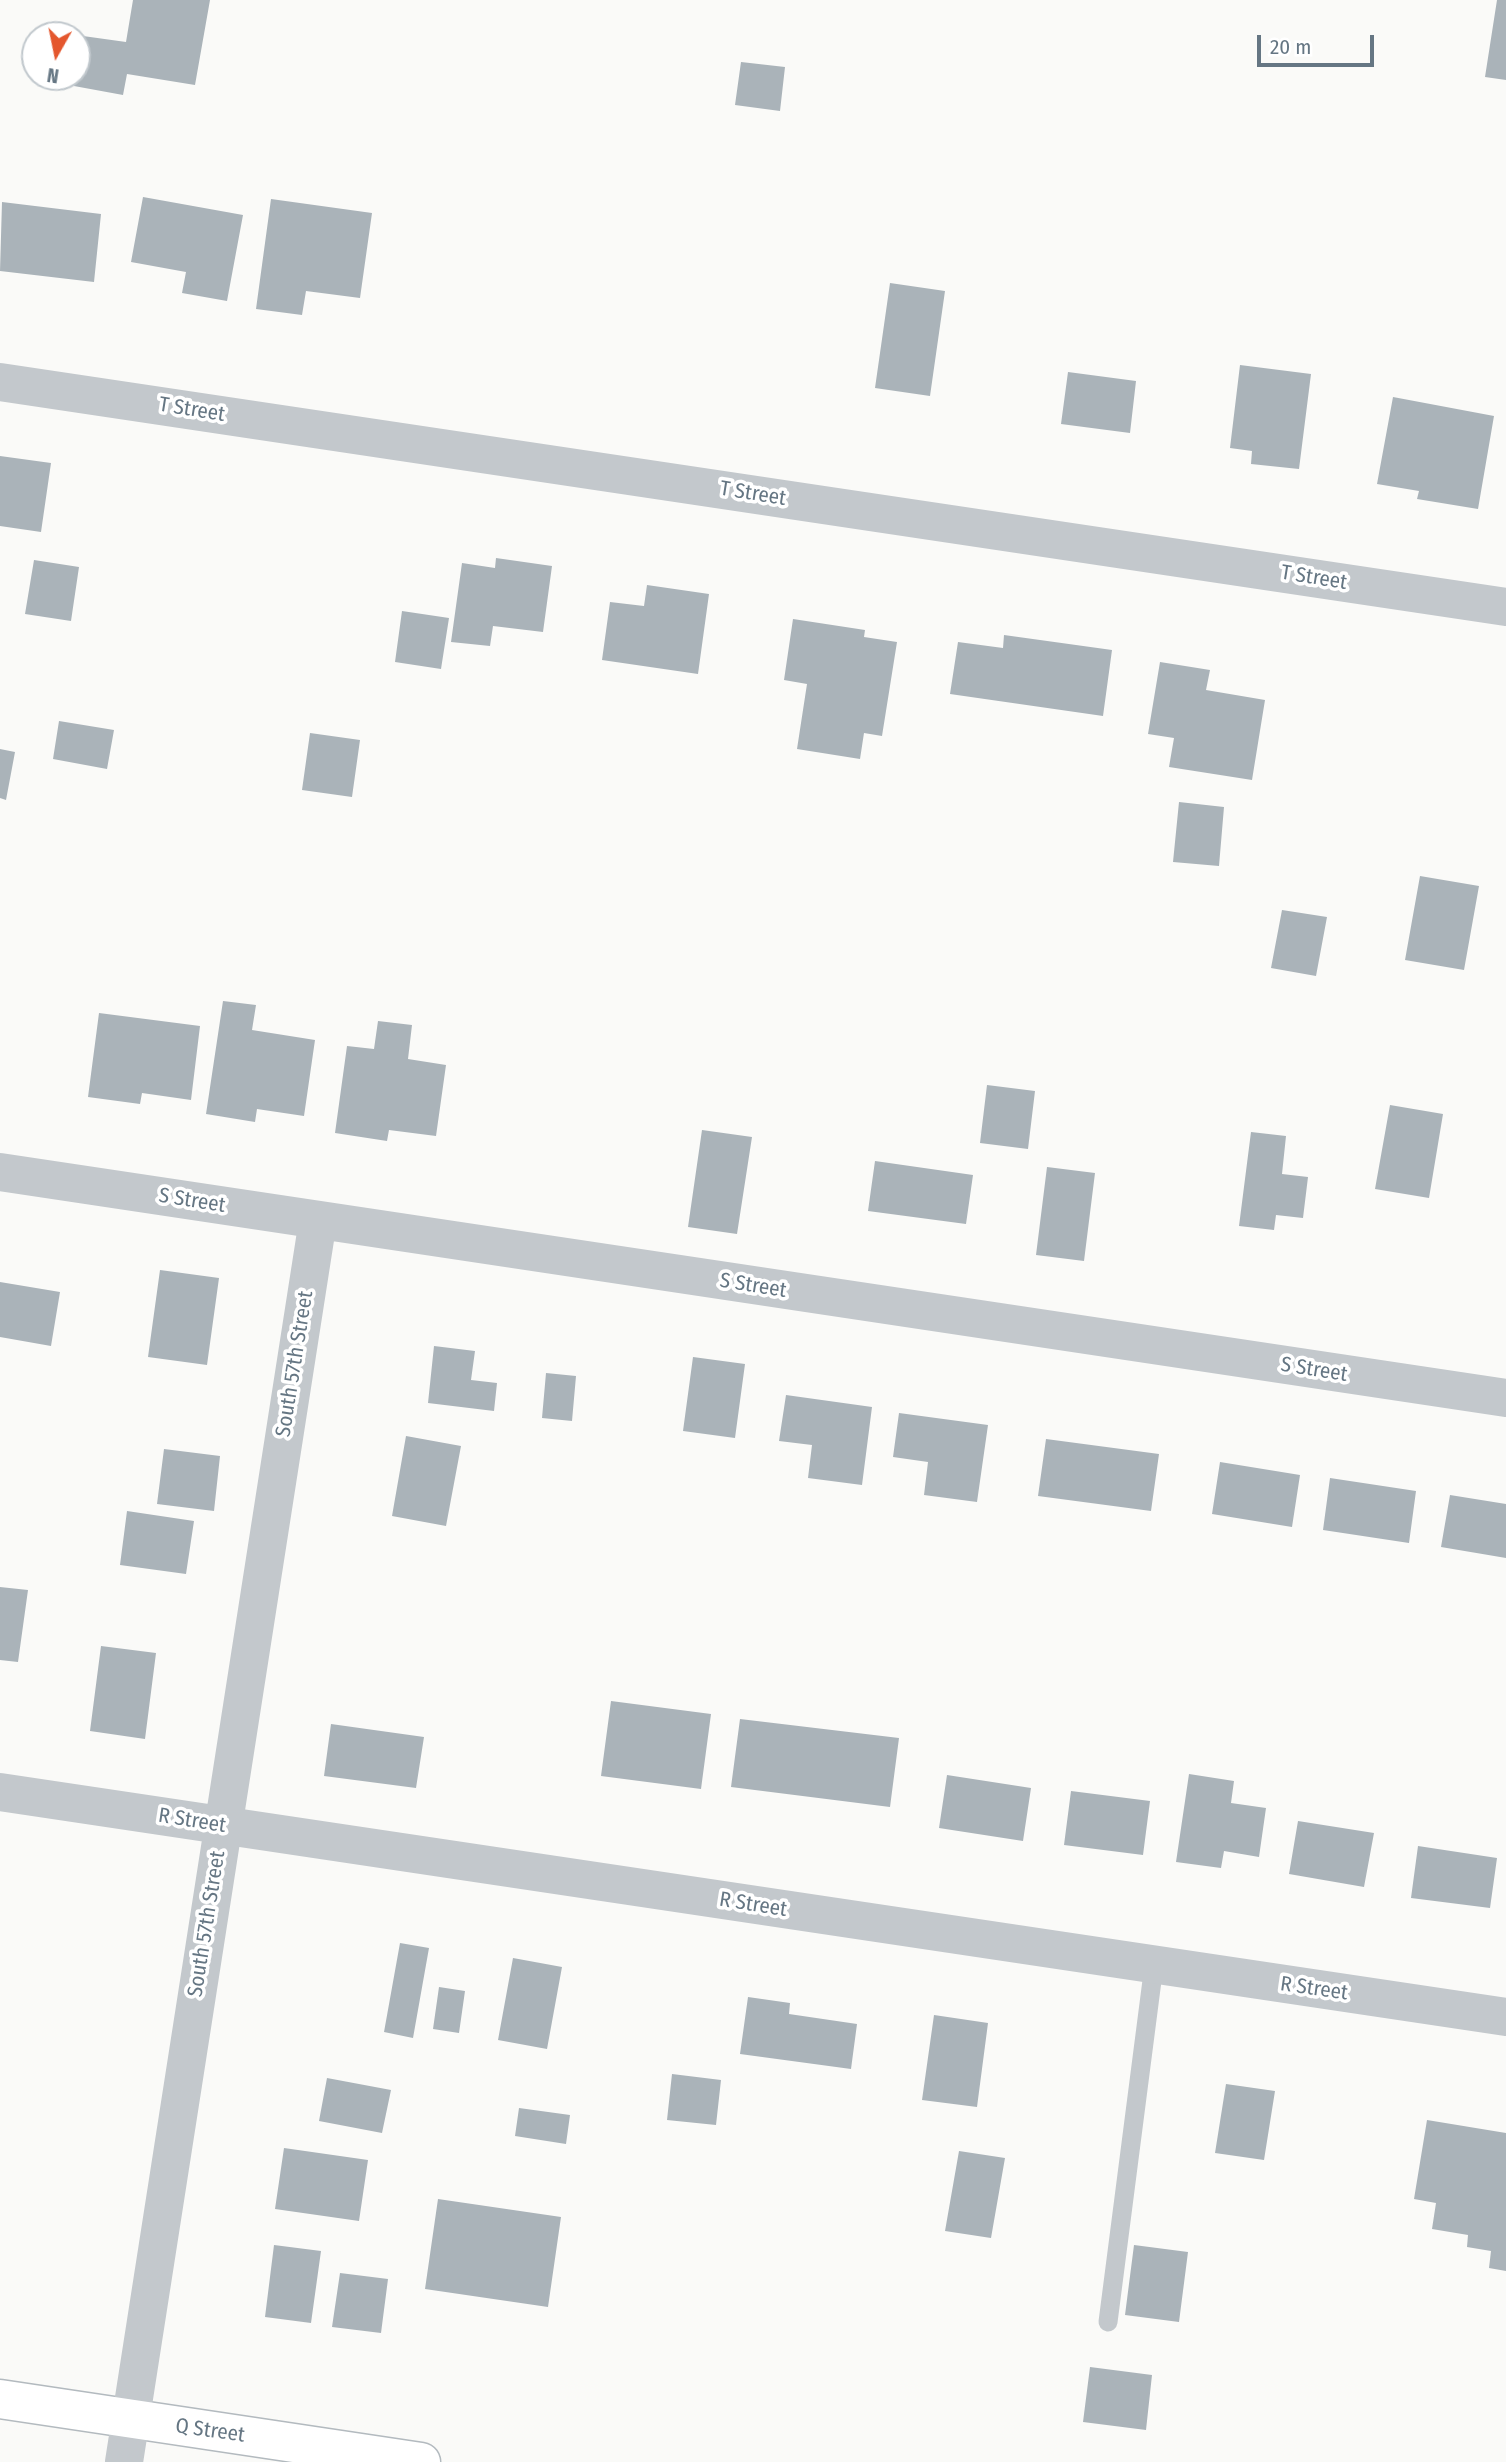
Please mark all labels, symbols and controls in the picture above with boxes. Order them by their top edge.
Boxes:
north arrow [21,21,91,91]
scale bar [1261,21,1378,65]
text: 20 m [1270,34,1311,60]
text: N [46,63,60,88]
street label: T Street [157,392,227,428]
street label: T Street [718,476,788,512]
street label: T Street [1279,560,1349,596]
street label: S Street [157,1183,227,1219]
street label: S Street [718,1268,788,1304]
street label: South 57th Street [271,1289,319,1439]
street label: S Street [1279,1352,1349,1388]
street label: R Street [156,1803,228,1839]
street label: South 57th Street [183,1849,231,1999]
street label: R Street [717,1887,789,1923]
street label: R Street [1279,1972,1349,2006]
street label: Q Street [174,2414,246,2448]

